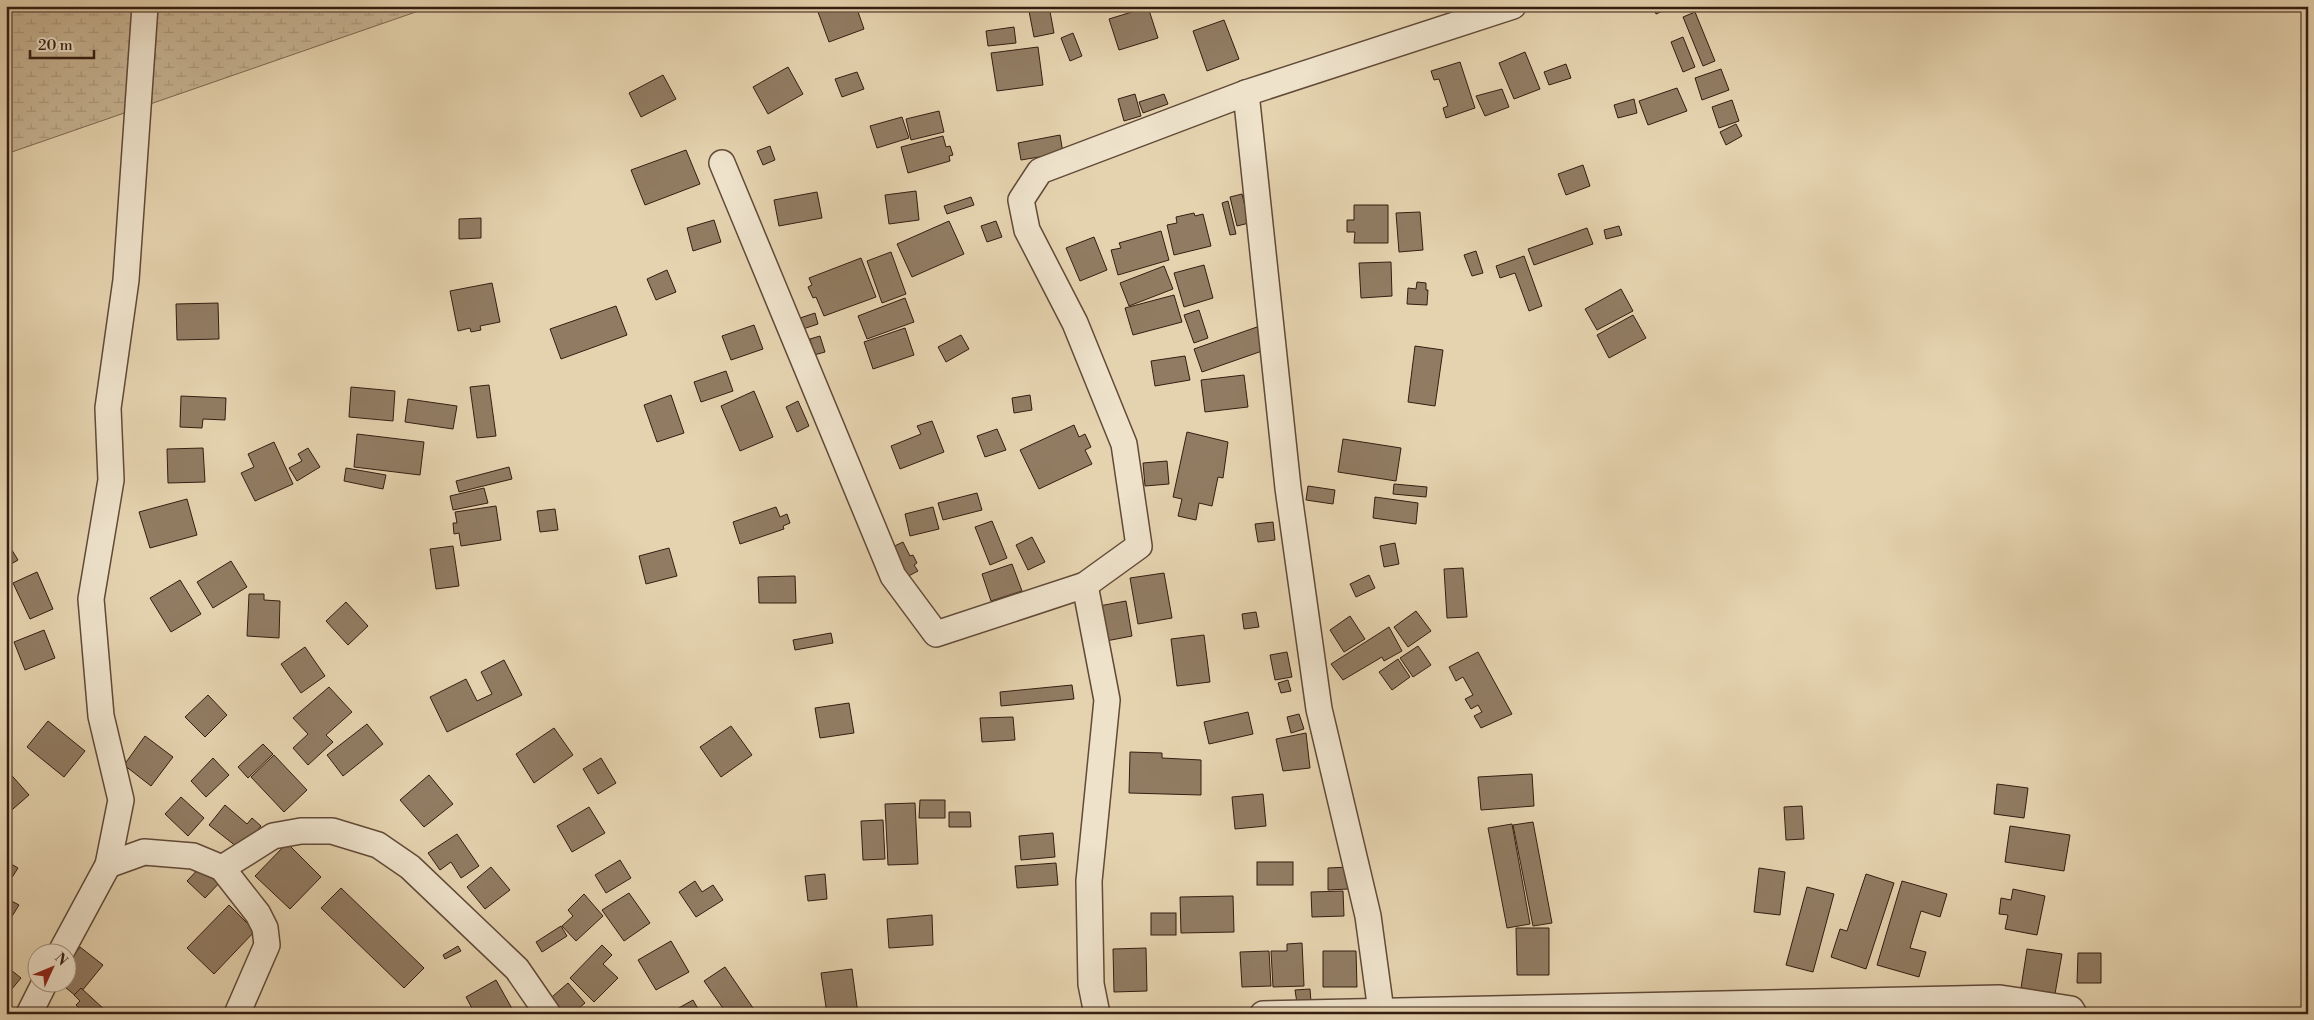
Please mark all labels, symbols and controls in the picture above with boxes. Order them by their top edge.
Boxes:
scale bar [30,28,94,60]
text: 20 m [38,36,73,55]
north arrow [28,942,78,992]
text: N [50,949,71,970]

